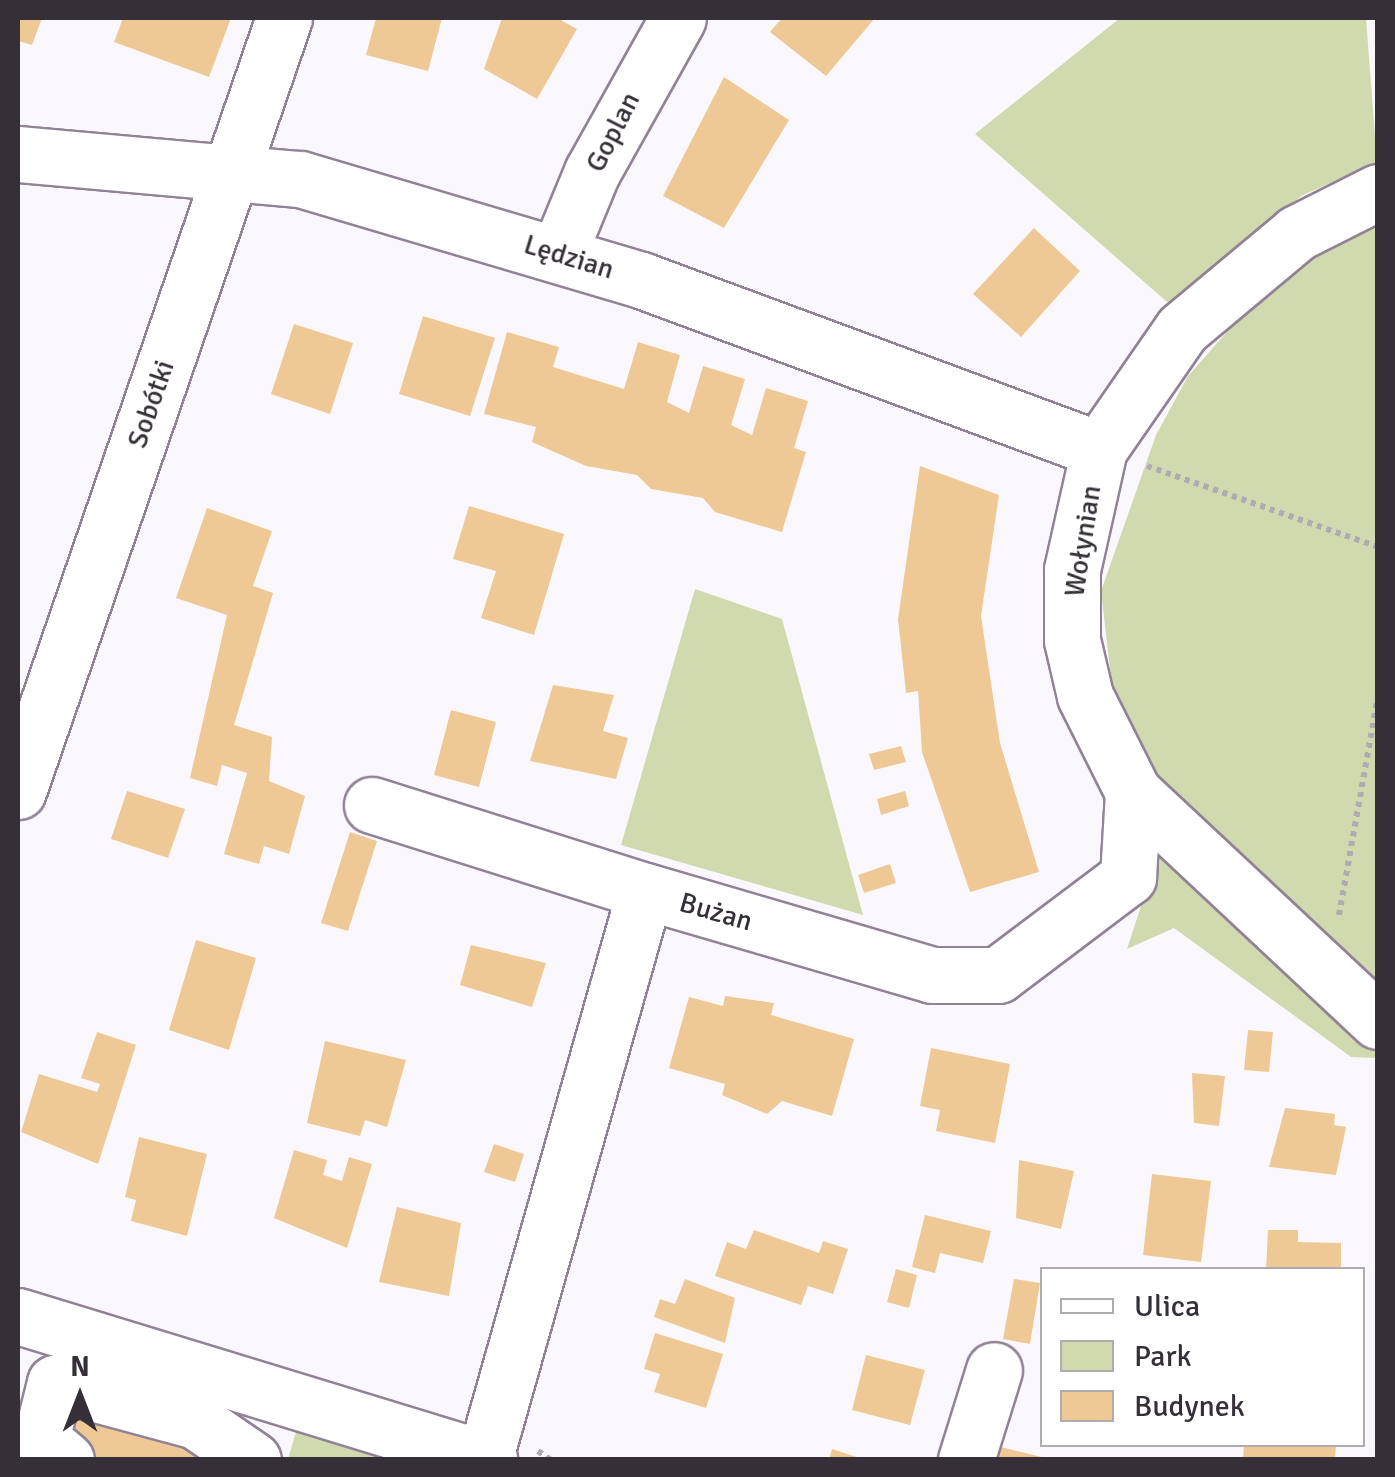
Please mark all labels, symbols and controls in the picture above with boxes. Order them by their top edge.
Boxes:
street label: Goplan [579,86,647,178]
street label: Lędzian [520,227,618,287]
street label: Sobótki [120,356,182,452]
street label: Wołynian [1058,483,1108,599]
street label: Bużan [676,886,756,938]
legend [1040,1267,1365,1447]
text: Ulica [1134,1288,1200,1325]
text: Park [1134,1338,1192,1375]
north arrow [30,1347,130,1447]
text: N [70,1350,90,1384]
text: Budynek [1134,1388,1245,1425]

